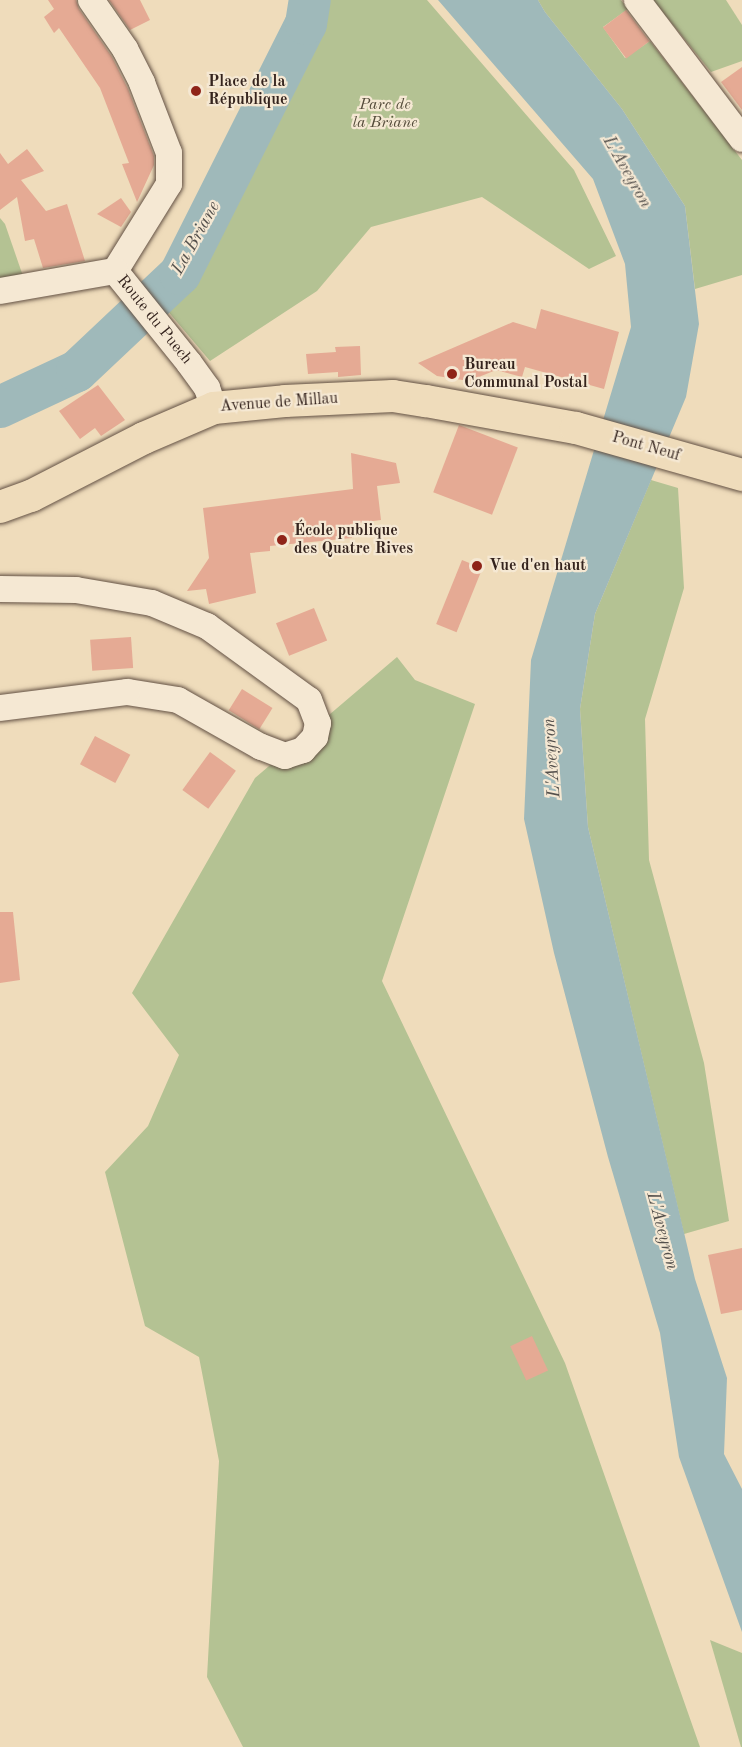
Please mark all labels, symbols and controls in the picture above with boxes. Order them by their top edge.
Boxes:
place label: Place de la République [208,72,288,110]
marker: Place de la République [189,84,203,98]
park label: Parc de la Briane [352,95,418,133]
water label: L'Aveyron [598,132,656,212]
water label: La Briane [167,198,225,278]
street label: Route du Puech [112,272,196,368]
place label: Bureau Communal Postal [464,355,588,393]
marker: Bureau Communal Postal [445,367,459,381]
street label: Avenue de Millau [219,389,339,417]
street label: Pont Neuf [610,428,682,466]
place label: École publique des Quatre Rives [294,521,413,559]
marker: École publique des Quatre Rives [275,533,289,547]
place label: Vue d'en haut [489,556,586,576]
marker: Vue d'en haut [470,559,484,573]
water label: L'Aveyron [538,717,566,799]
water label: L'Aveyron [641,1190,683,1272]

